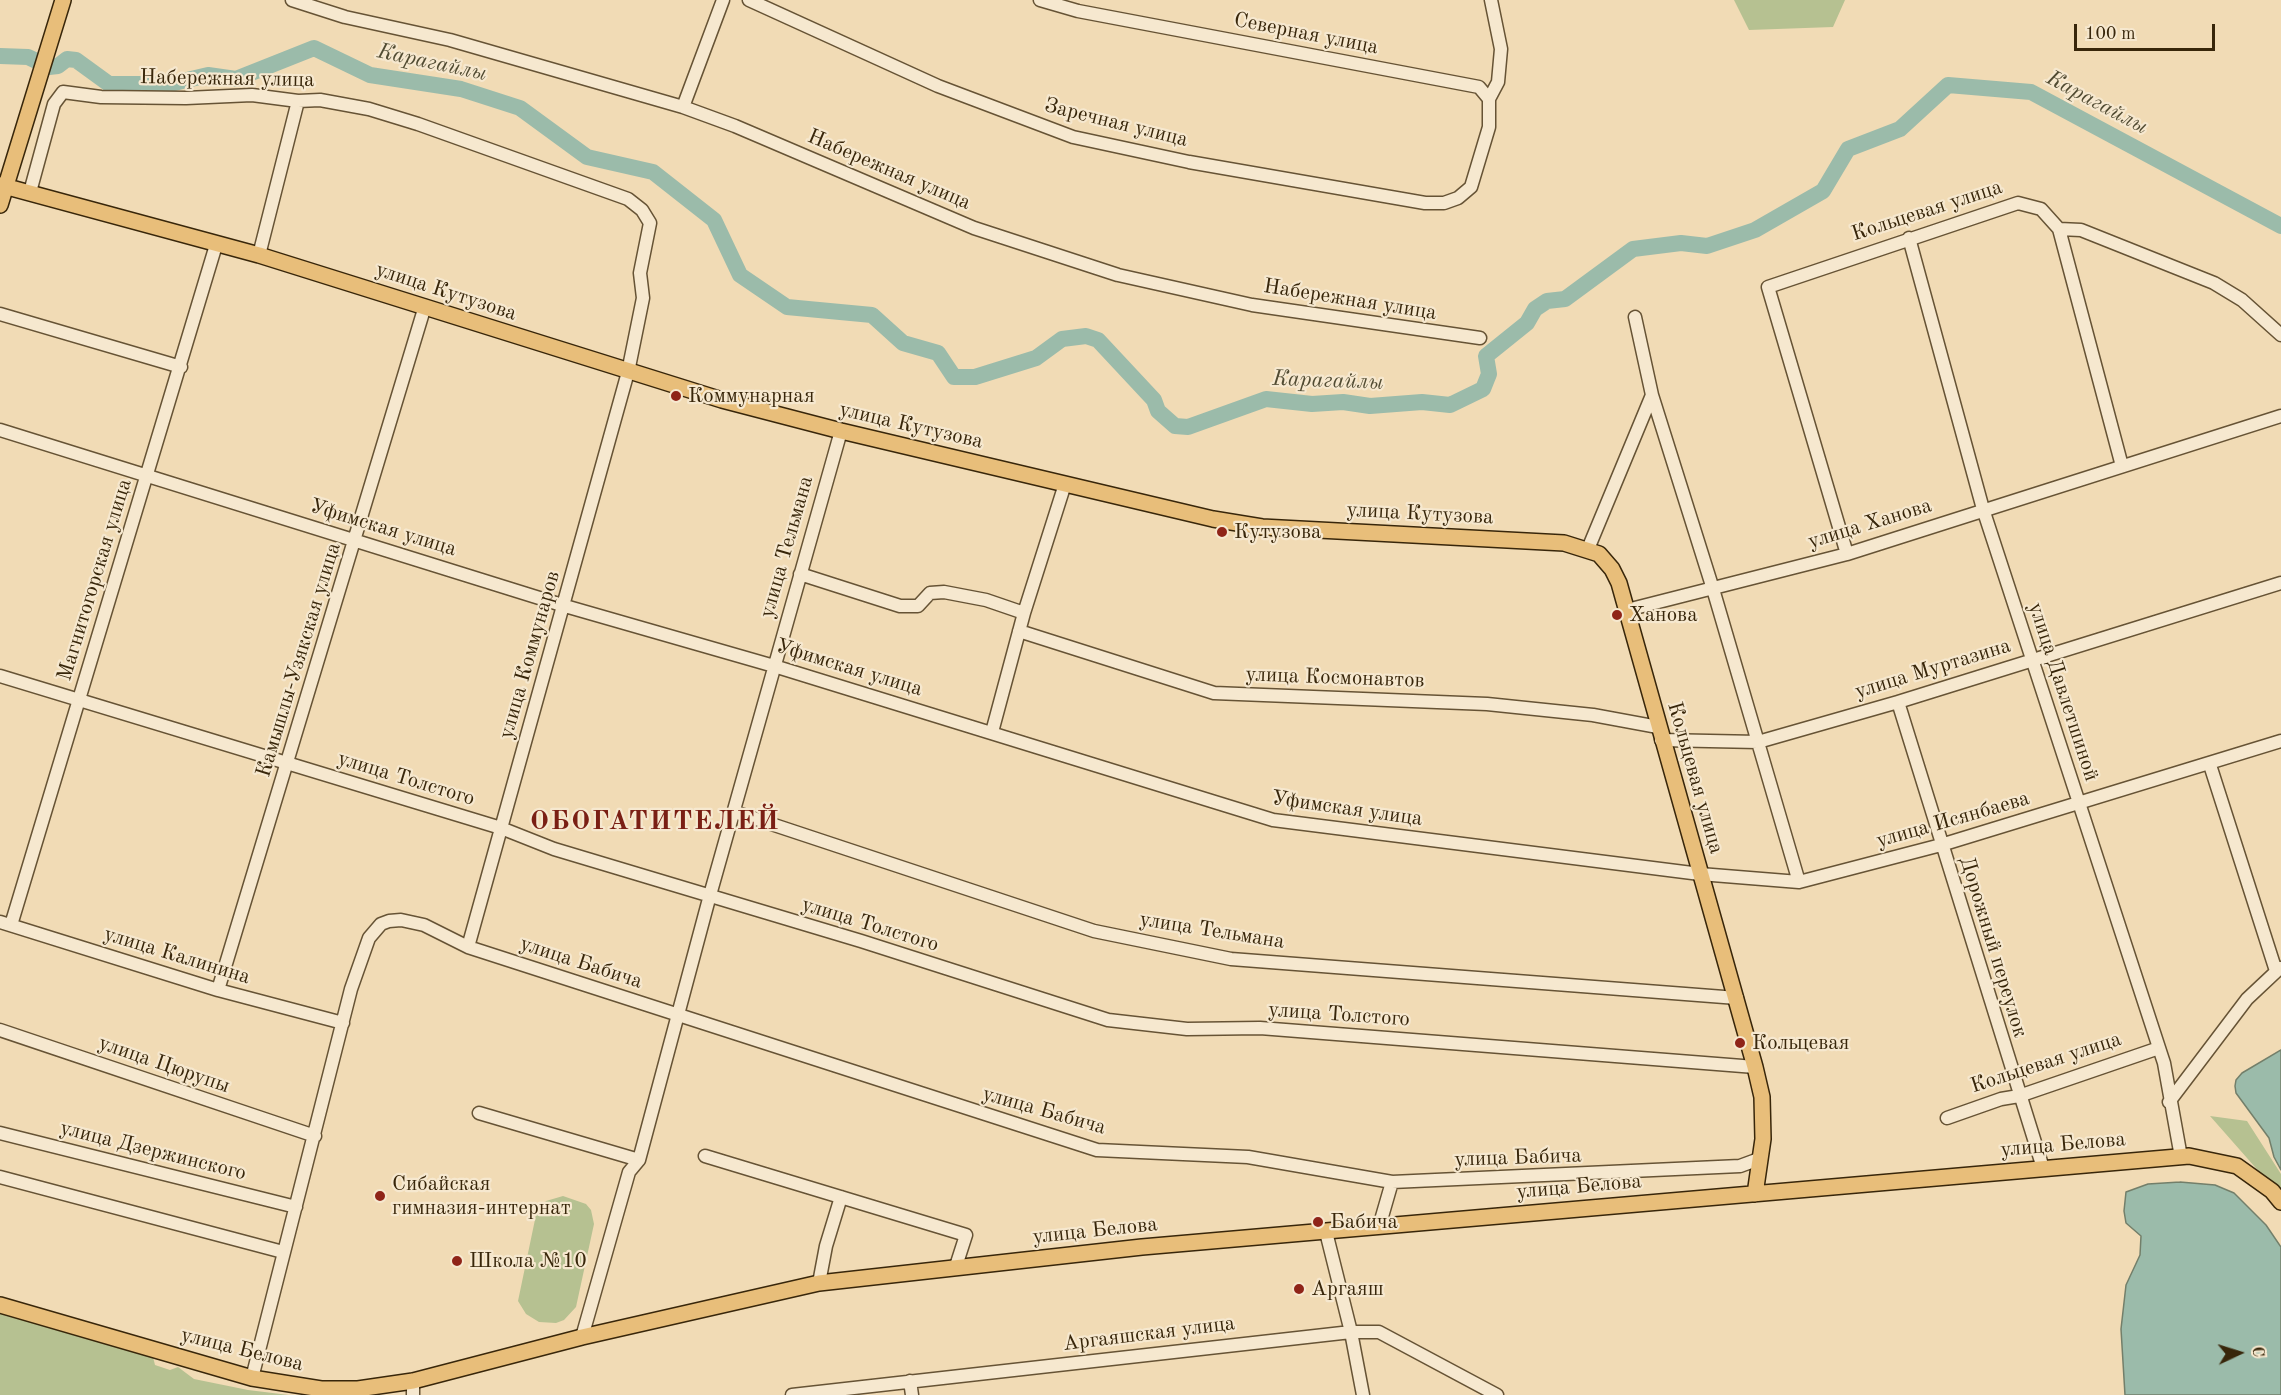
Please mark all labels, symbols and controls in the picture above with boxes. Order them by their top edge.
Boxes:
street label: Северная улица [1232,8,1380,60]
scale bar [2077,12,2218,50]
text: 100 m [2085,25,2136,43]
water label: Карагайлы [375,39,489,87]
street label: Набережная улица [139,65,315,93]
water label: Карагайлы [2042,65,2152,141]
street label: Заречная улица [1042,93,1190,153]
street label: Набережная улица [804,124,974,216]
street label: Кольцевая улица [1848,175,2006,247]
street label: улица Кутузова [372,257,520,327]
street label: Набережная улица [1262,274,1438,326]
water label: Карагайлы [1272,366,1384,396]
place label: Коммунарная [688,383,815,409]
marker: Коммунарная [669,389,683,403]
street label: улица Кутузова [837,397,985,455]
street label: улица Тельмана [755,473,819,621]
street label: Магнитогорская улица [52,476,138,684]
street label: улица Ханова [1805,493,1935,555]
street label: Уфимская улица [307,494,459,562]
street label: улица Кутузова [1346,498,1494,530]
place label: Кутузова [1234,519,1321,545]
marker: Кутузова [1215,525,1229,539]
street label: Камышлы-Узякская улица [251,540,347,780]
street label: улица Коммунаров [494,568,566,742]
street label: улица Давлетшиной [2022,600,2104,784]
place label: Ханова [1629,602,1698,628]
marker: Ханова [1610,608,1624,622]
street label: улица Муртазина [1852,633,2014,705]
street label: Уфимская улица [773,634,925,702]
street label: улица Космонавтов [1245,662,1425,694]
street label: Кольцевая улица [1661,699,1729,857]
street label: улица Толстого [334,746,478,812]
street label: Уфимская улица [1270,786,1424,832]
street label: улица Исянбаева [1873,786,2033,854]
district label: ОБОГАТИТЕЛЕЙ [530,806,780,838]
street label: Дорожный переулок [1953,853,2033,1041]
street label: улица Толстого [798,892,942,958]
street label: улица Тельмана [1138,907,1286,955]
street label: улица Калинина [101,922,253,990]
street label: улица Бабича [517,931,645,995]
street label: улица Толстого [1267,997,1411,1033]
street label: Кольцевая улица [1967,1027,2125,1099]
place label: Кольцевая [1752,1030,1850,1056]
street label: улица Цюрупы [95,1031,233,1099]
marker: Кольцевая [1733,1036,1747,1050]
street label: улица Бабича [979,1081,1109,1141]
street label: улица Дзержинского [57,1116,249,1186]
street label: улица Белова [1999,1127,2127,1163]
street label: улица Бабича [1454,1143,1582,1173]
street label: улица Белова [1515,1169,1643,1205]
place label: Сибайская гимназия-интернат [392,1171,571,1221]
marker: Сибайская гимназия-интернат [373,1189,387,1203]
place label: Бабича [1330,1209,1398,1235]
street label: улица Белова [1031,1212,1159,1250]
marker: Бабича [1311,1215,1325,1229]
place label: Школа №10 [469,1248,587,1274]
marker: Школа №10 [450,1254,464,1268]
place label: Аргаяш [1311,1276,1384,1302]
marker: Аргаяш [1292,1282,1306,1296]
street label: Аргаяшская улица [1061,1311,1237,1357]
street label: улица Белова [178,1323,306,1377]
north arrow [2209,1323,2269,1383]
text: С [2249,1346,2265,1358]

